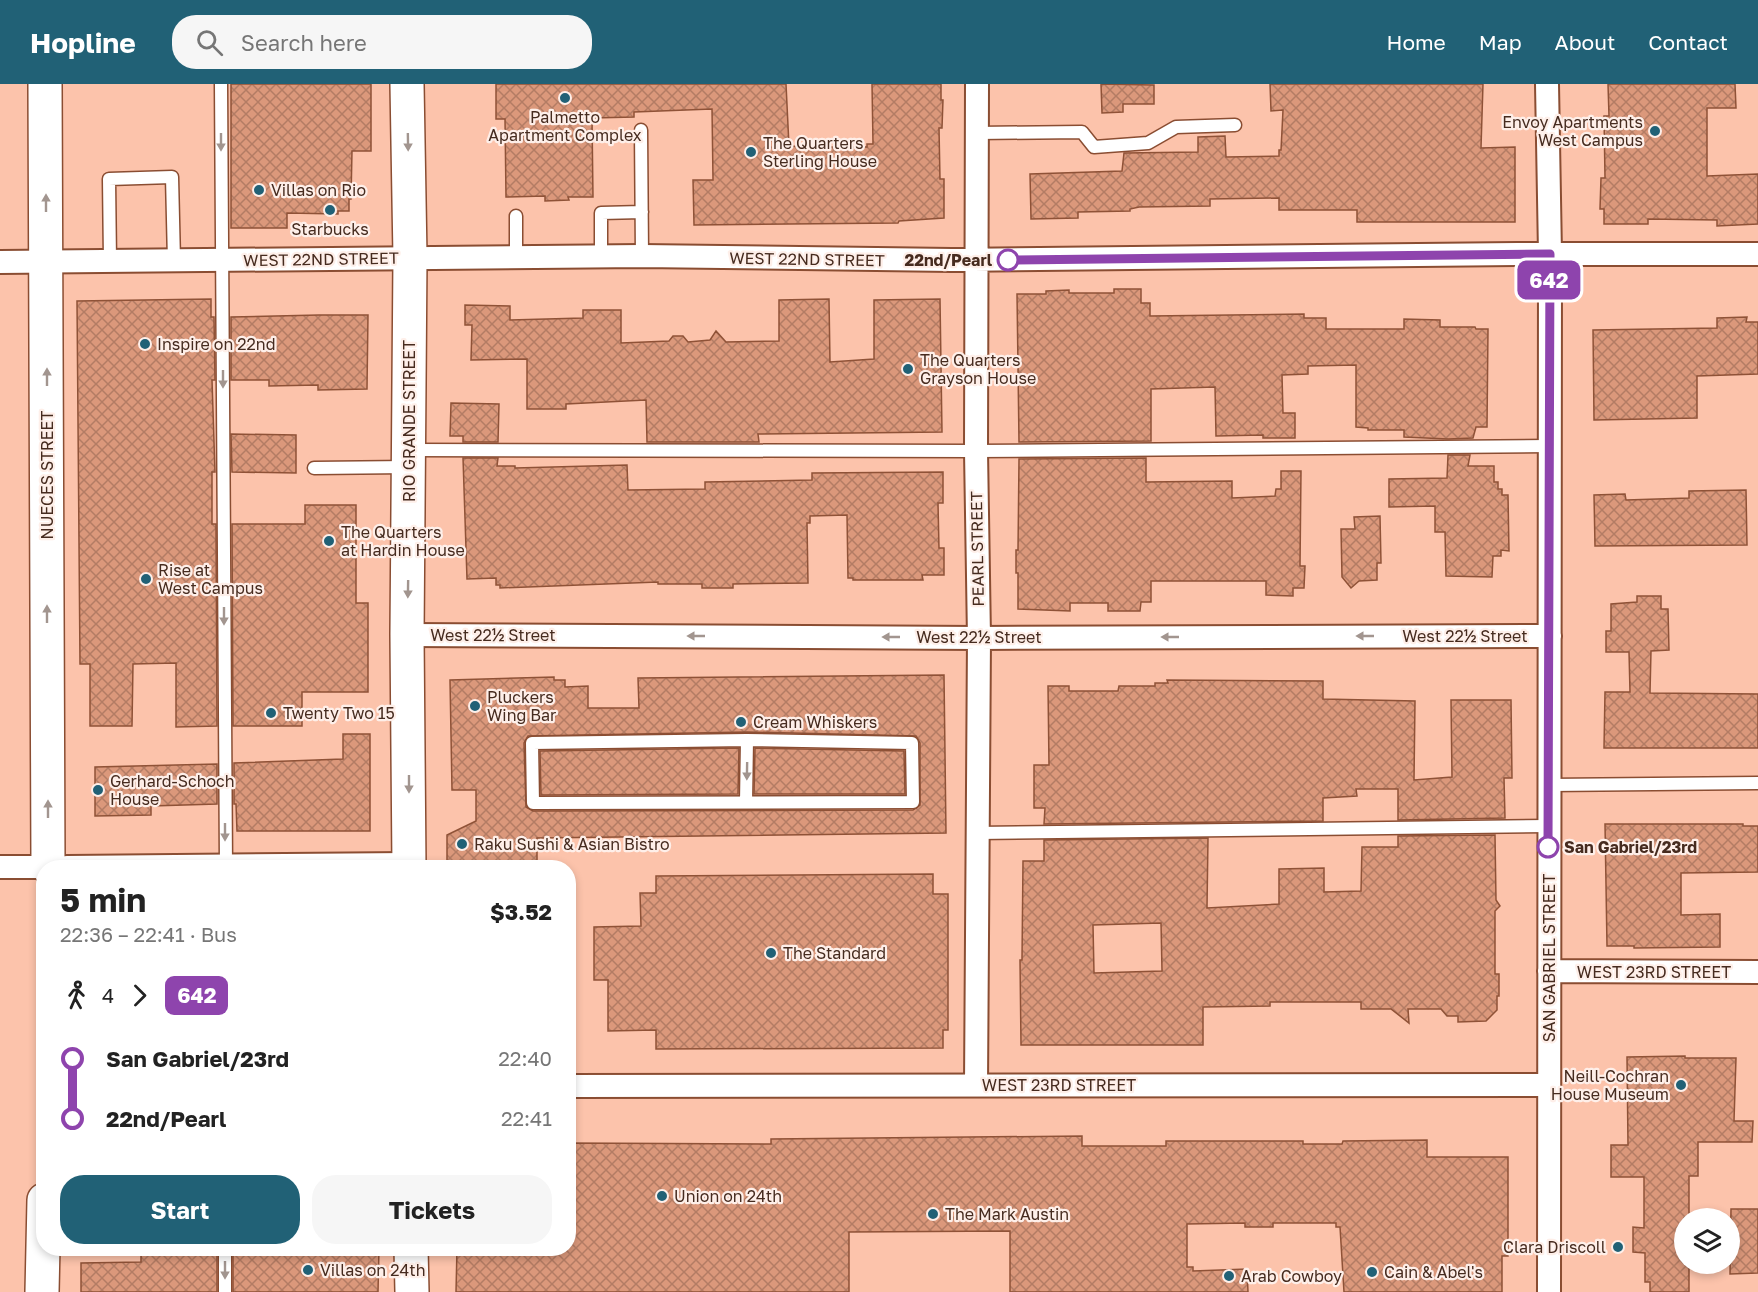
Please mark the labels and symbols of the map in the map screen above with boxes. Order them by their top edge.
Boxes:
marker: Palmetto Apartment Complex [558,91,572,105]
place label: Palmetto Apartment Complex [488,107,642,145]
place label: Envoy Apartments West Campus [1502,112,1643,150]
marker: Envoy Apartments West Campus [1648,124,1662,138]
one-way arrow [217,133,226,152]
one-way arrow [403,133,413,152]
place label: The Quarters Sterling House [763,133,877,171]
marker: The Quarters Sterling House [744,145,758,159]
place label: Villas on Rio [271,180,366,200]
marker: Villas on Rio [252,183,266,197]
one-way arrow [41,194,51,213]
marker: Starbucks [323,203,337,217]
place label: Starbucks [291,219,369,239]
street label: WEST 22ND STREET [243,248,399,270]
street label: WEST 22ND STREET [729,248,885,270]
marker: 22nd/Pearl [997,249,1019,271]
place label: 22nd/Pearl [904,250,993,270]
line badge: 642 [1514,260,1584,300]
place label: Inspire on 22nd [157,334,276,354]
marker: Inspire on 22nd [138,337,152,351]
street label: RIO GRANDE STREET [399,340,419,502]
place label: The Quarters Grayson House [920,350,1036,388]
marker: The Quarters Grayson House [901,362,915,376]
one-way arrow [42,367,52,386]
one-way arrow [218,370,228,389]
street label: NUECES STREET [37,410,57,539]
street label: PEARL STREET [966,491,988,607]
place label: The Quarters at Hardin House [341,522,465,560]
marker: The Quarters at Hardin House [322,534,336,548]
place label: Rise at West Campus [158,560,263,598]
marker: Rise at West Campus [139,572,153,586]
one-way arrow [403,580,413,599]
one-way arrow [42,604,52,623]
one-way arrow [219,607,229,626]
street label: West 22½ Street [430,625,556,645]
street label: West 22½ Street [1402,626,1528,646]
street label: West 22½ Street [916,627,1042,647]
one-way arrow [687,631,706,641]
one-way arrow [882,632,901,642]
one-way arrow [1161,632,1180,642]
one-way arrow [1356,632,1375,641]
place label: Pluckers Wing Bar [487,687,556,725]
marker: Pluckers Wing Bar [468,699,482,713]
place label: Twenty Two 15 [283,703,395,723]
marker: Twenty Two 15 [264,706,278,720]
place label: Cream Whiskers [753,712,877,732]
marker: Cream Whiskers [734,715,748,729]
one-way arrow [742,762,751,781]
place label: Gerhard-Schoch House [110,771,235,809]
one-way arrow [404,775,414,794]
marker: Gerhard-Schoch House [91,783,105,797]
one-way arrow [43,799,53,818]
one-way arrow [220,823,230,842]
place label: Raku Sushi & Asian Bistro [474,834,670,854]
marker: San Gabriel/23rd [1537,836,1559,858]
marker: Raku Sushi & Asian Bistro [455,837,469,851]
place label: San Gabriel/23rd [1564,837,1697,857]
street label: SAN GABRIEL STREET [1539,874,1559,1042]
place label: The Standard [783,943,886,963]
marker: The Standard [764,946,778,960]
street label: WEST 23RD STREET [1577,962,1731,982]
place label: Neill-Cochran House Museum [1551,1066,1669,1104]
street label: WEST 23RD STREET [982,1075,1136,1095]
marker: Neill-Cochran House Museum [1674,1078,1688,1092]
place label: Union on 24th [674,1186,782,1206]
marker: Union on 24th [655,1189,669,1203]
place label: The Mark Austin [945,1204,1069,1224]
marker: The Mark Austin [926,1207,940,1221]
place label: Clara Driscoll [1503,1237,1606,1257]
marker: Clara Driscoll [1611,1240,1625,1254]
place label: Villas on 24th [320,1260,426,1280]
one-way arrow [220,1261,230,1280]
place label: Cain & Abel's [1384,1262,1483,1282]
marker: Villas on 24th [301,1263,315,1277]
marker: Cain & Abel's [1365,1265,1379,1279]
place label: Arab Cowboy [1241,1266,1342,1286]
marker: Arab Cowboy [1222,1269,1236,1283]

